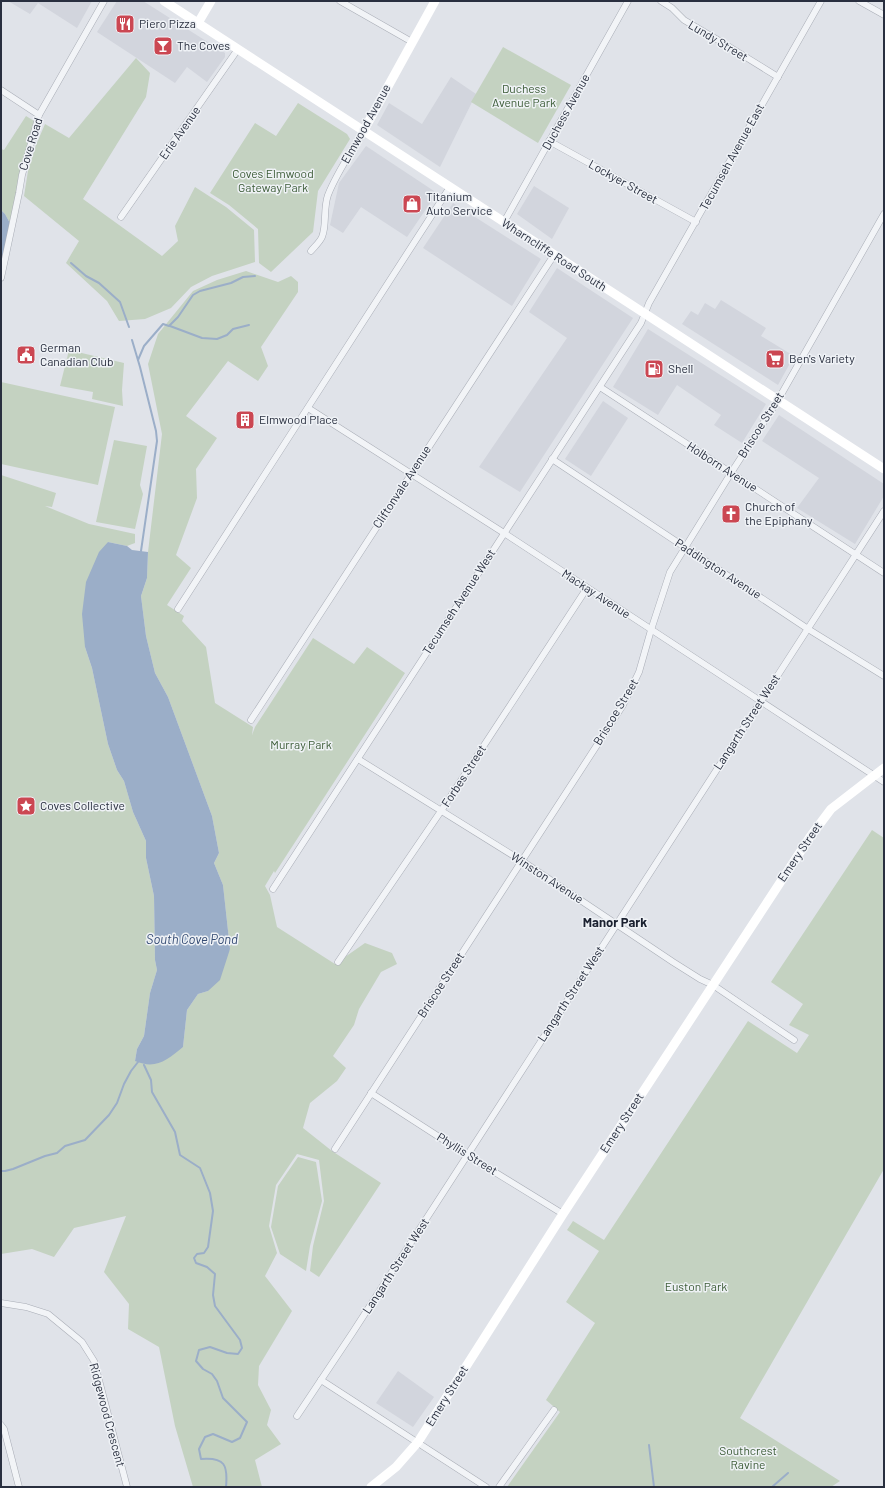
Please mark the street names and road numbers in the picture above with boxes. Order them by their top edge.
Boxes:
street label: Lundy Street [686,17,751,63]
street label: Duchess Avenue [539,71,592,152]
street label: Elmwood Avenue [338,81,393,166]
street label: Tecumseh Avenue East [696,101,766,212]
street label: Erie Avenue [156,103,203,162]
street label: Cove Road [15,116,45,172]
street label: Lockyer Street [586,156,660,206]
street label: Wharncliffe Road South [499,215,610,293]
street label: Briscoe Street [734,389,786,460]
street label: Holborn Avenue [685,438,761,494]
street label: Cliftonvale Avenue [369,442,433,530]
street label: Paddington Avenue [673,535,764,601]
street label: Tecumseh Avenue West [419,546,498,657]
street label: Mackay Avenue [560,566,633,621]
street label: Langarth Street West [710,671,782,772]
street label: Briscoe Street [590,676,640,747]
street label: Forbes Street [438,742,488,809]
street label: Emery Street [774,819,824,884]
street label: Winston Avenue [509,849,586,906]
street label: Langarth Street West [534,943,606,1044]
street label: Briscoe Street [414,949,466,1020]
street label: Emery Street [597,1090,646,1155]
street label: Phyllis Street [435,1129,500,1177]
street label: Langarth Street West [359,1215,431,1316]
street label: Ridgewood Crescent [87,1361,129,1468]
street label: Emery Street [422,1363,470,1428]

